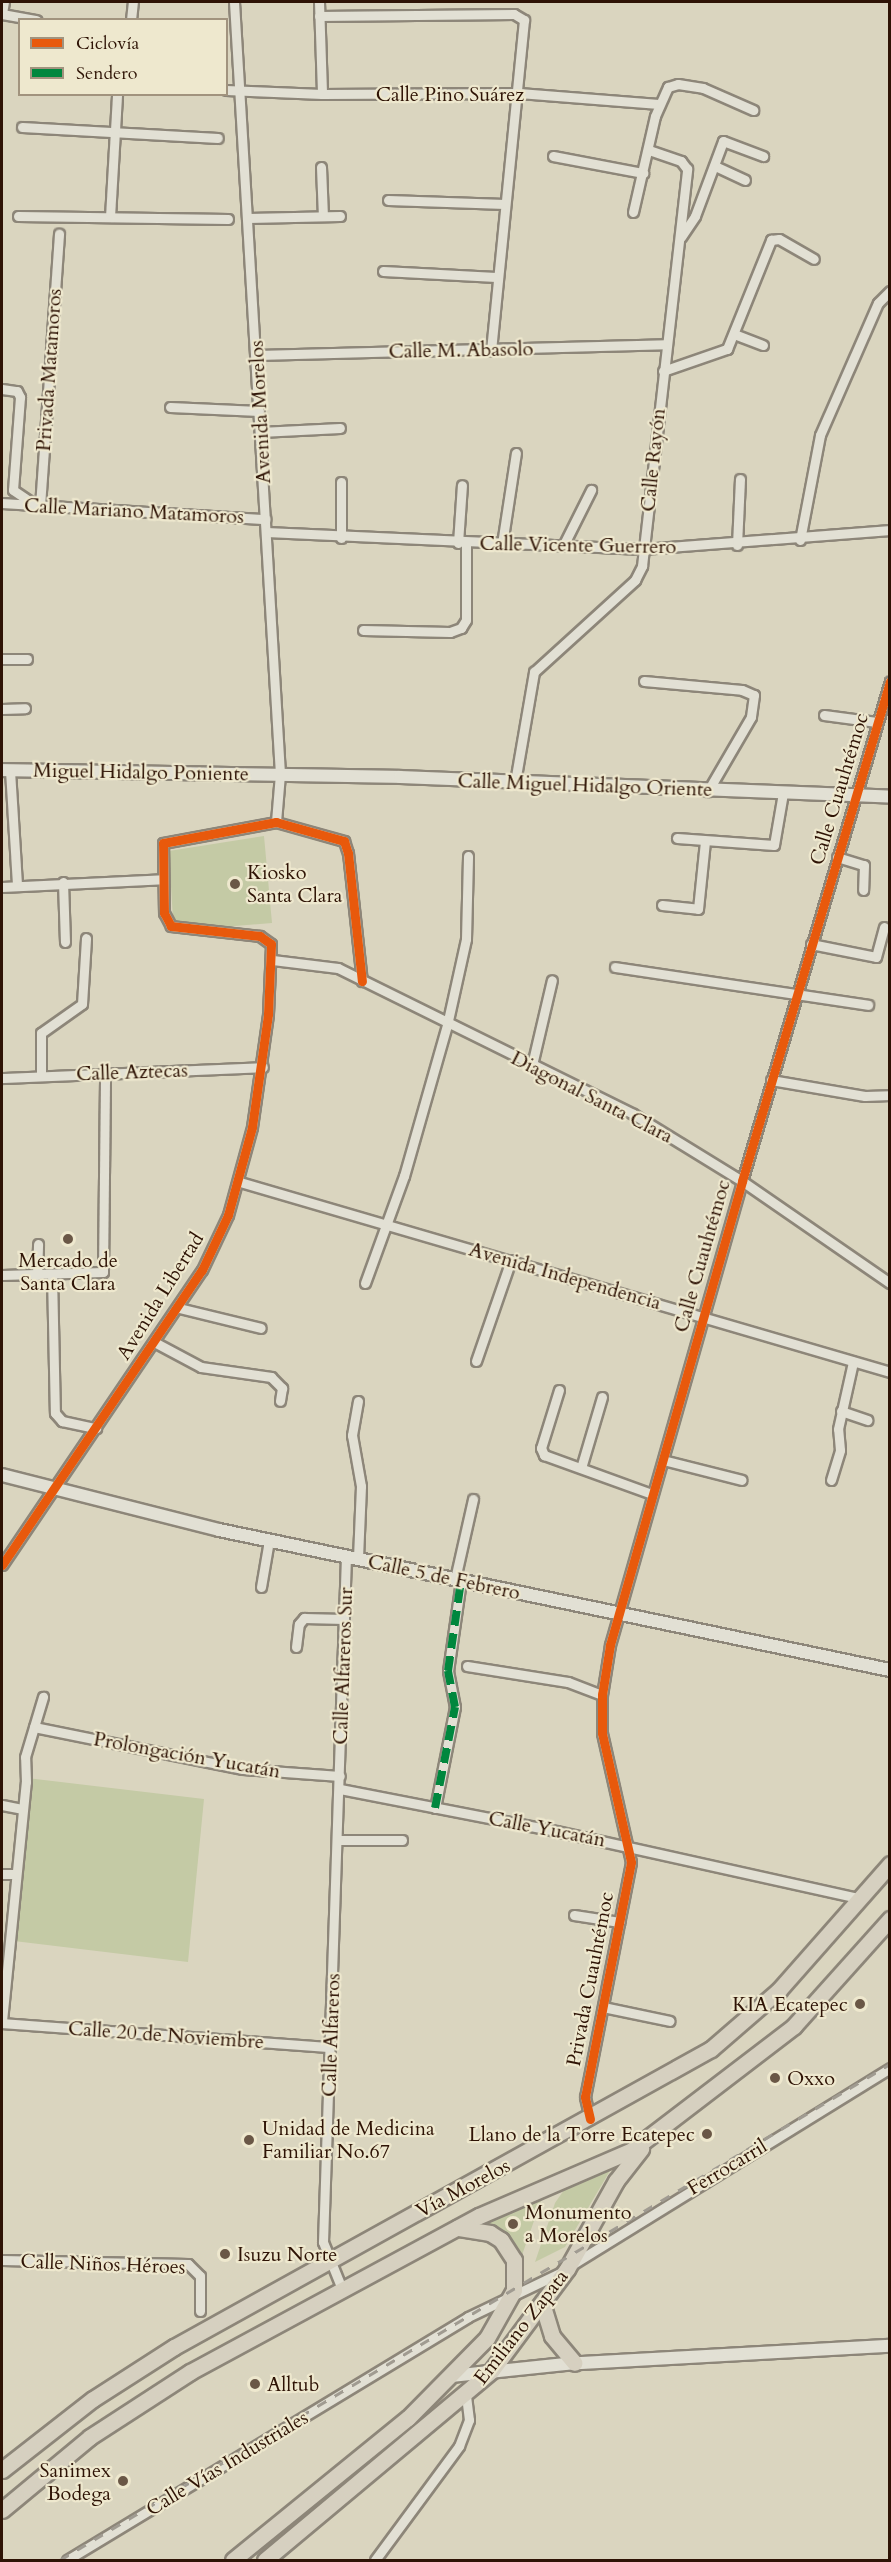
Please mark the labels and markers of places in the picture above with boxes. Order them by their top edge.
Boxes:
place label: Kiosko Santa Clara [247,861,342,908]
marker: Kiosko Santa Clara [228,877,242,891]
marker: Mercado de Santa Clara [61,1232,75,1246]
place label: Mercado de Santa Clara [18,1248,118,1295]
place label: KIA Ecatepec [732,1992,848,2016]
marker: KIA Ecatepec [853,1997,867,2011]
place label: Oxxo [787,2066,835,2090]
marker: Oxxo [768,2071,782,2085]
place label: Unidad de Medicina Familiar No.67 [262,2116,435,2163]
place label: Llano de la Torre Ecatepec [469,2122,695,2146]
marker: Llano de la Torre Ecatepec [700,2127,714,2141]
marker: Unidad de Medicina Familiar No.67 [240,2131,258,2149]
place label: Monumento a Morelos [525,2200,631,2247]
marker: Monumento a Morelos [506,2217,520,2231]
place label: Isuzu Norte [237,2242,337,2266]
marker: Isuzu Norte [218,2247,232,2261]
place label: Alltub [267,2372,319,2396]
marker: Alltub [248,2377,262,2391]
place label: Sanimex Bodega [39,2458,111,2505]
marker: Sanimex Bodega [116,2474,130,2488]

